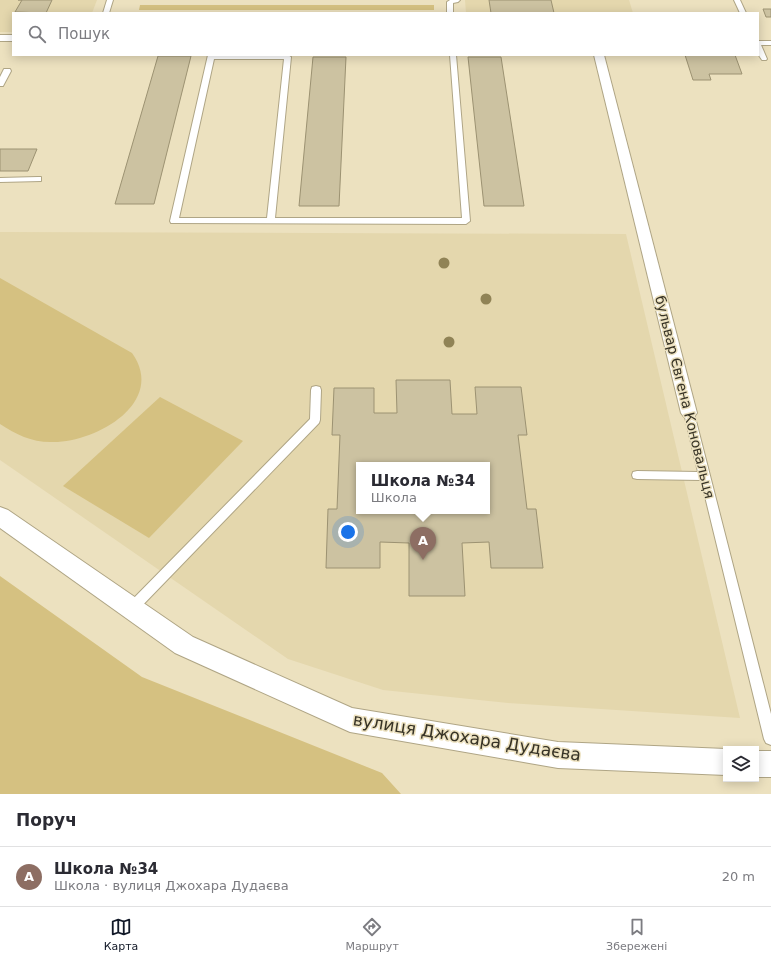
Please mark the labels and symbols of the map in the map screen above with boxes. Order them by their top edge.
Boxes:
street label: бульвар Євгена Коновальця [652,294,718,500]
your location [338,522,358,542]
pin: A [410,527,436,560]
street label: вулиця Джохара Дудаєва [352,709,582,765]

